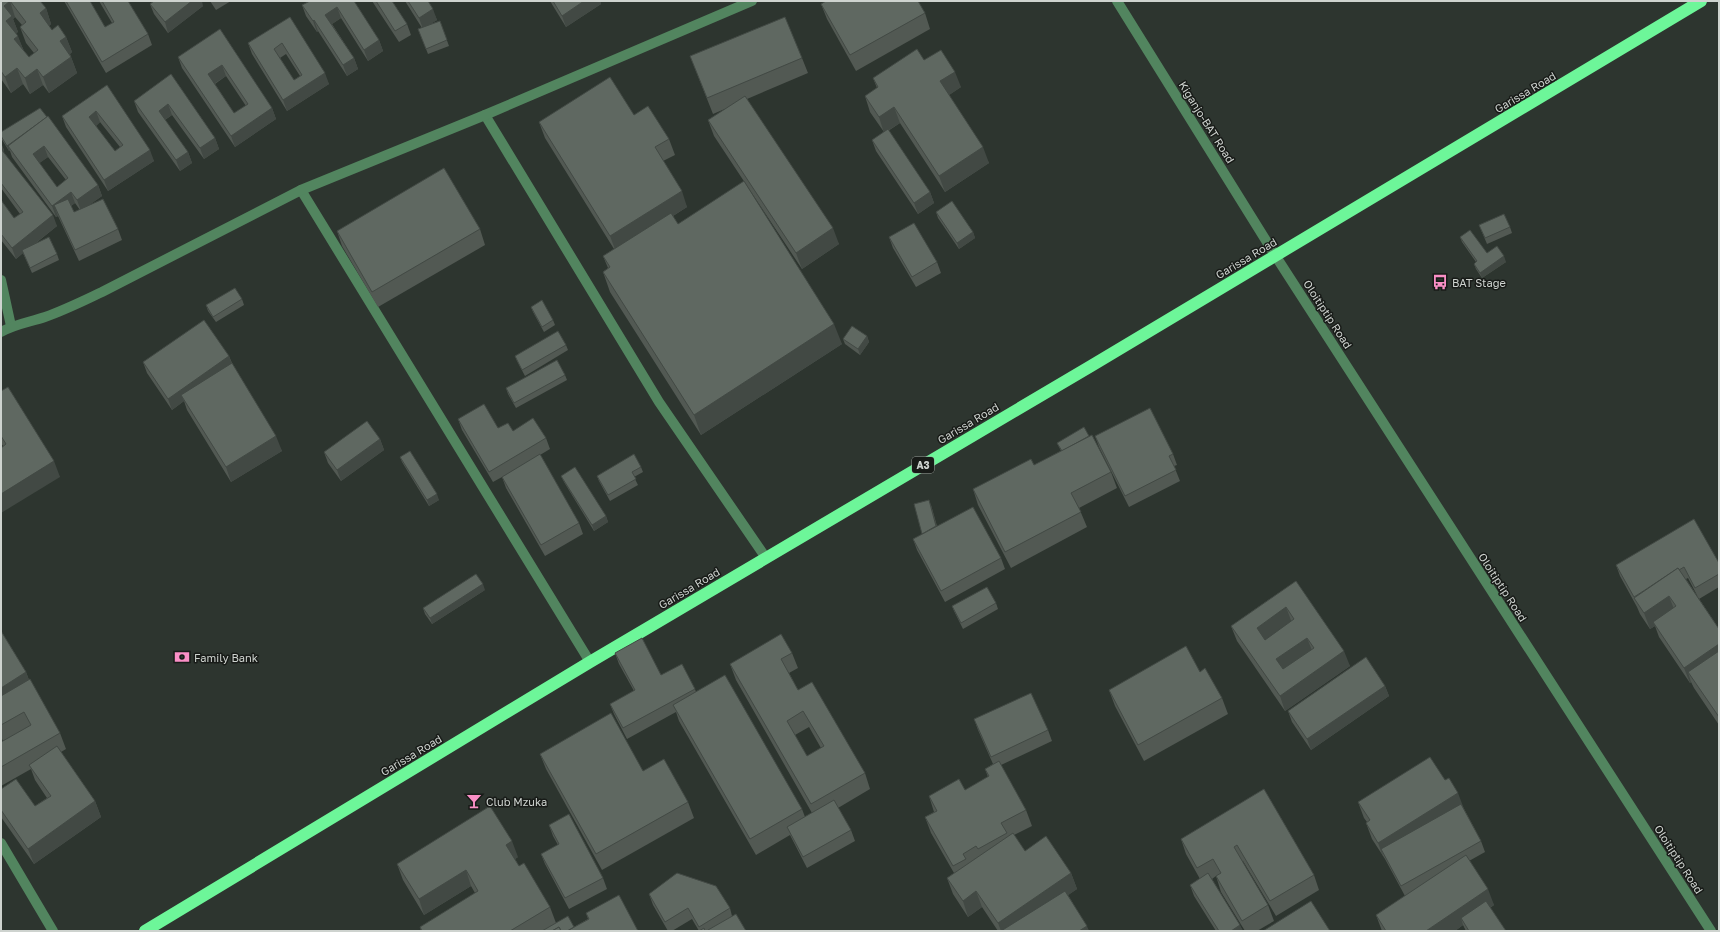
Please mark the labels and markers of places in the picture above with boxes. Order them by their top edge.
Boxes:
bus stop icon: BAT Stage [1431,273,1449,291]
place label: BAT Stage [1452,276,1506,289]
bank icon: Family Bank [173,648,191,666]
place label: Family Bank [194,651,258,664]
bar icon: Club Mzuka [465,792,483,810]
place label: Club Mzuka [486,795,547,808]

